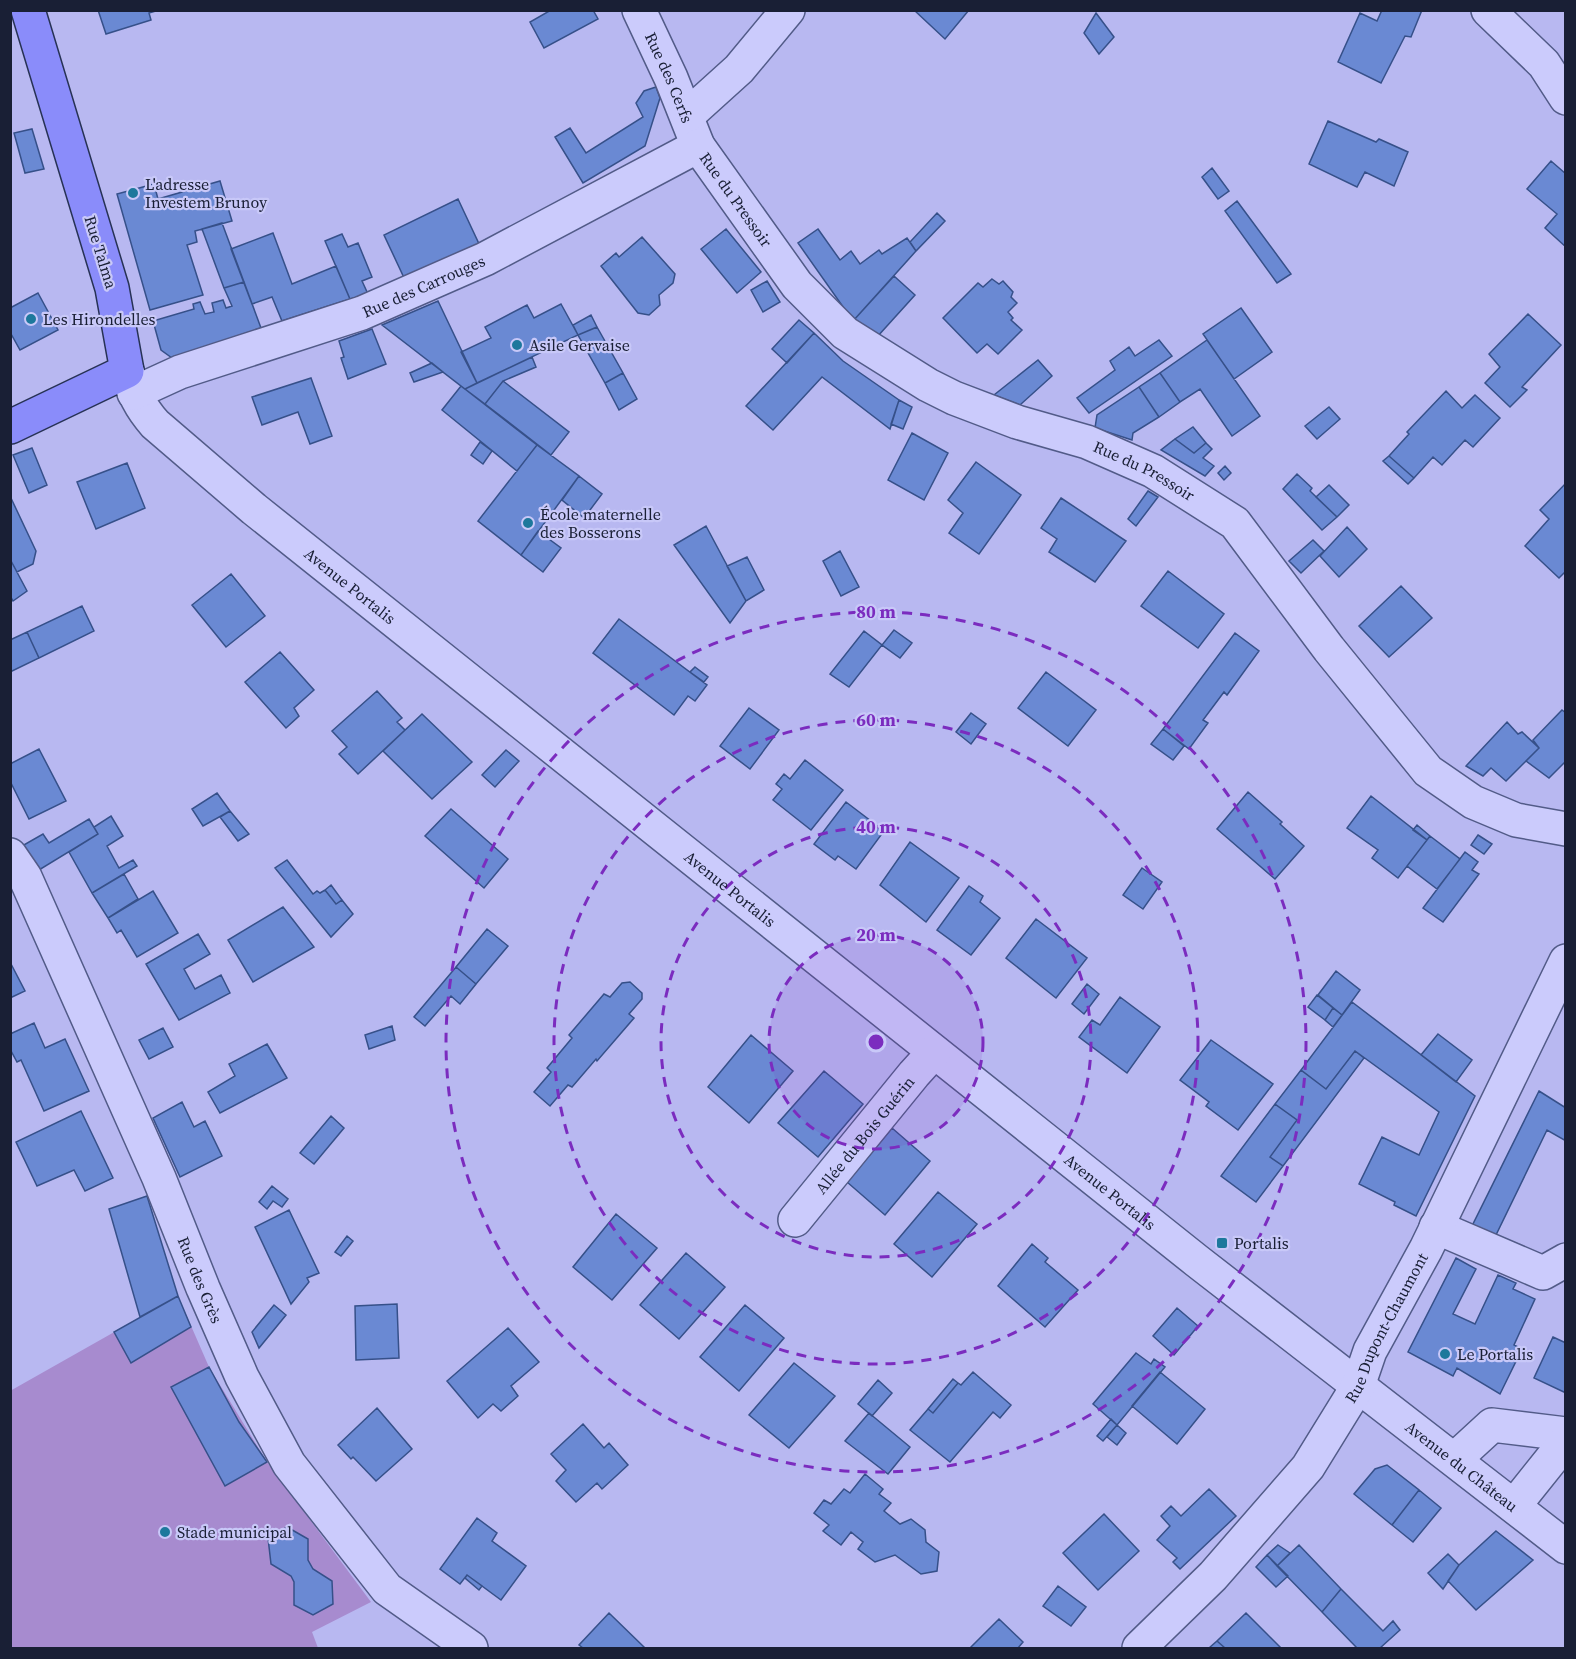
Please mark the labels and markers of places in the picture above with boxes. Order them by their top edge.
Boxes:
place label: L'adresse Investem Brunoy [145,173,268,213]
marker: L'adresse Investem Brunoy [126,186,140,200]
place label: Les Hirondelles [43,308,156,330]
marker: Les Hirondelles [24,312,38,326]
place label: Asile Gervaise [529,334,630,356]
marker: Asile Gervaise [510,338,524,352]
place label: École maternelle des Bosserons [540,503,661,543]
marker: École maternelle des Bosserons [521,516,535,530]
centre of rings [866,1032,886,1052]
place label: Portalis [1234,1232,1289,1254]
marker: Portalis [1215,1236,1229,1250]
place label: Le Portalis [1457,1343,1533,1365]
marker: Le Portalis [1438,1347,1452,1361]
place label: Stade municipal [177,1521,292,1543]
marker: Stade municipal [158,1525,172,1539]

